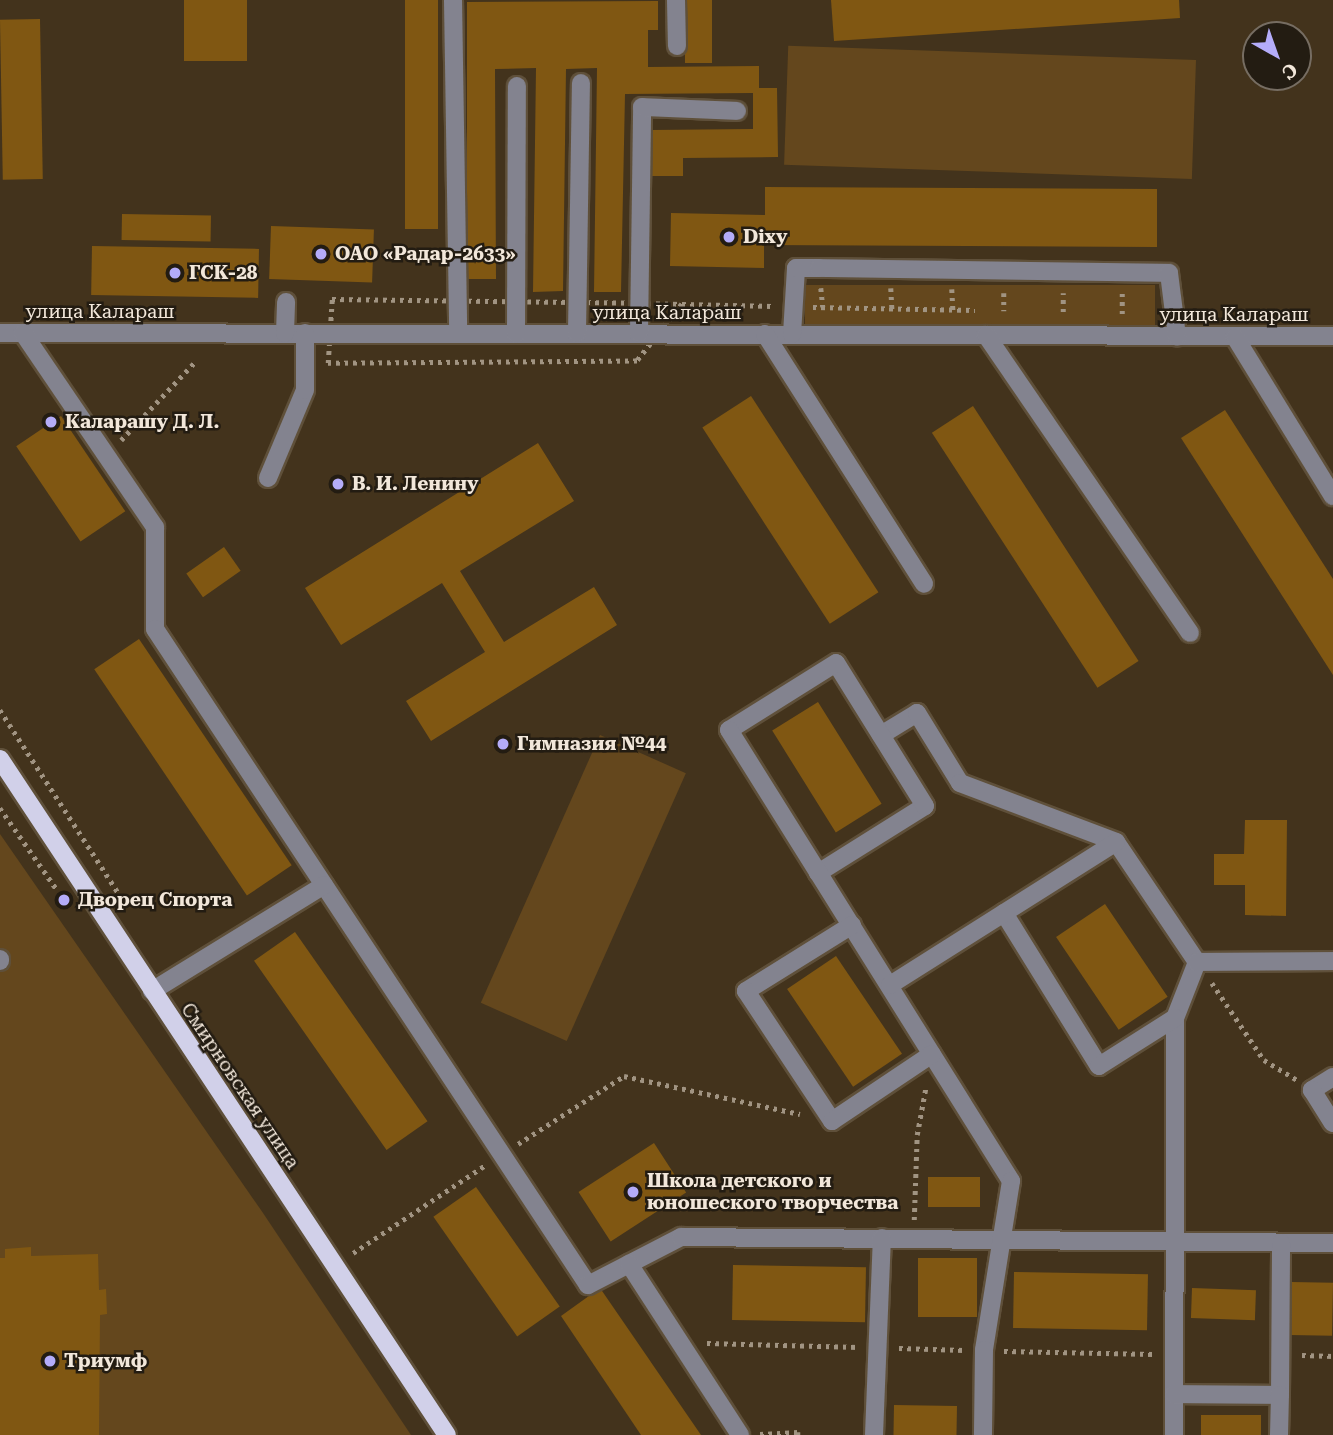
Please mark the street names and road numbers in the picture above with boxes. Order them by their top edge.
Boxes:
street label: улица Калараш [25,301,175,323]
street label: улица Калараш [592,302,742,324]
street label: улица Калараш [1159,304,1309,326]
street label: Смирновская улица [176,999,304,1173]

